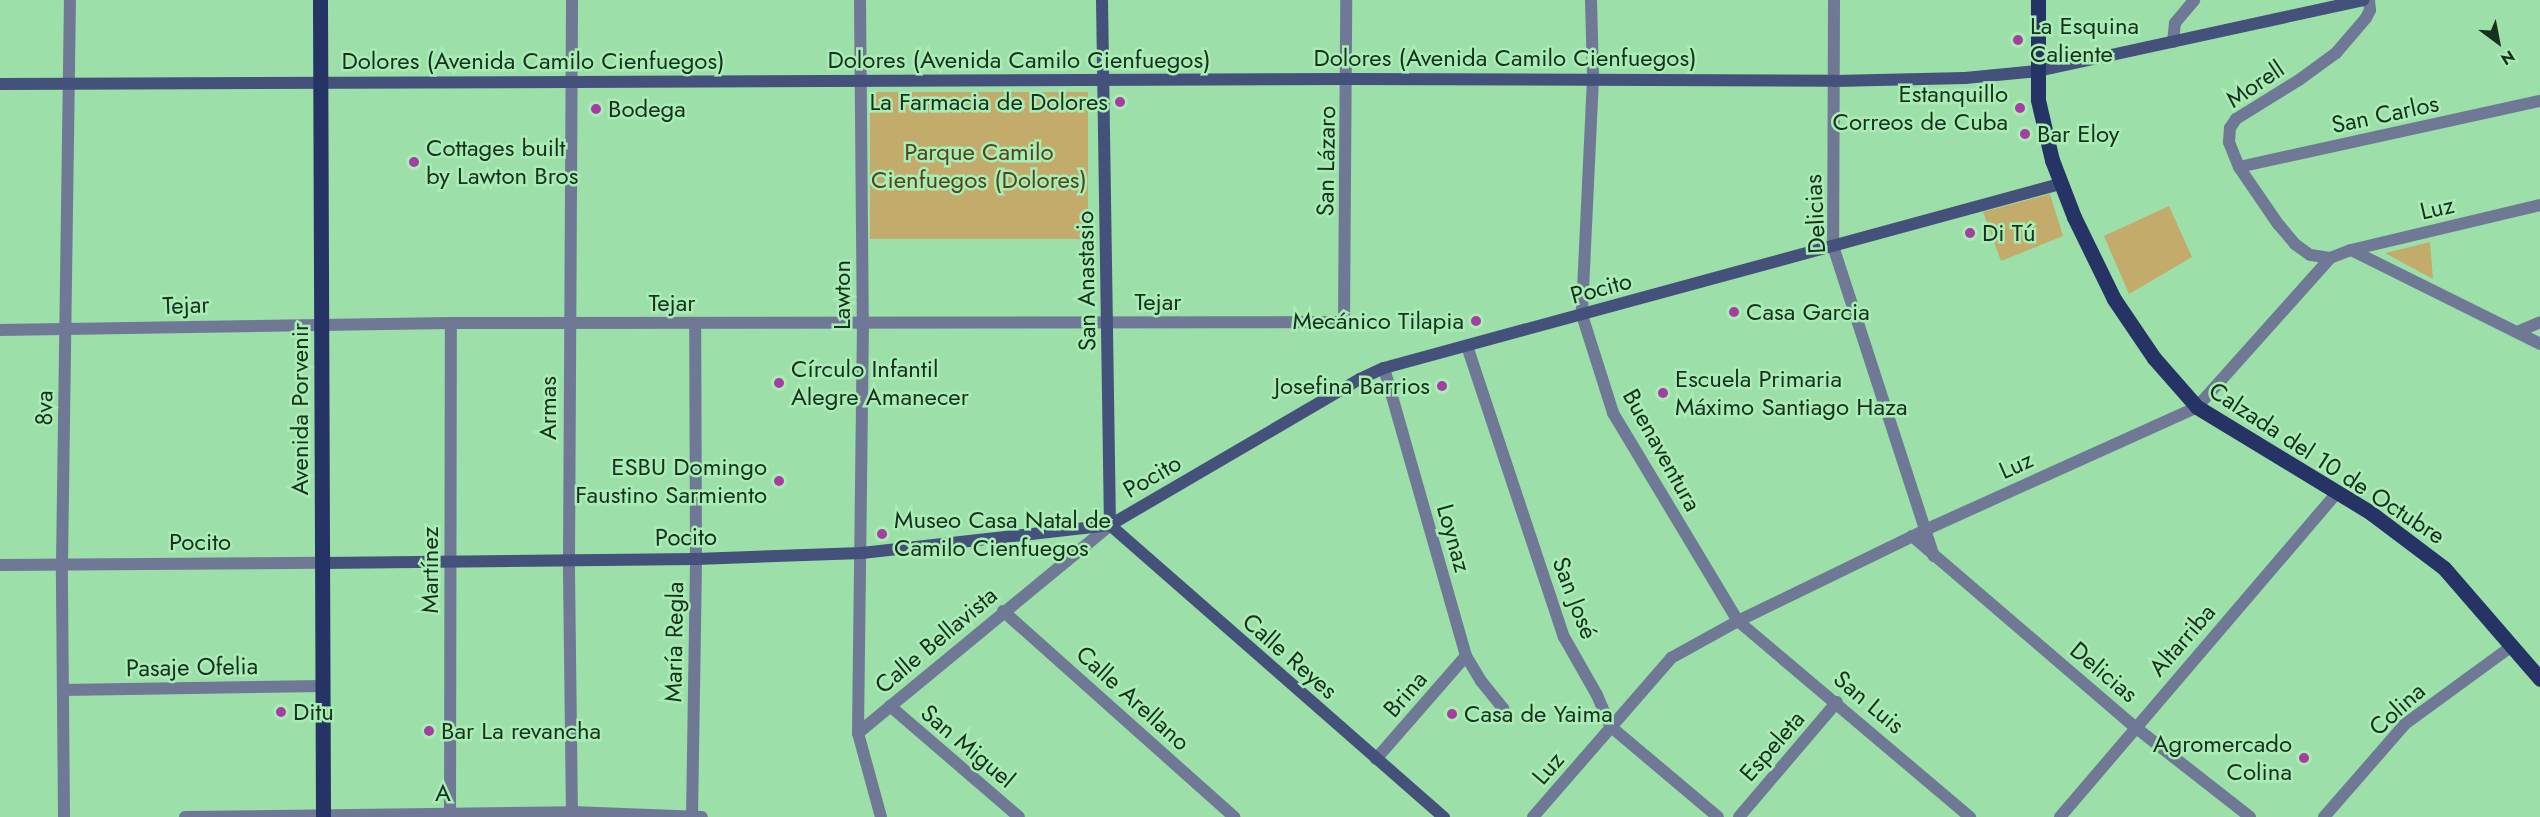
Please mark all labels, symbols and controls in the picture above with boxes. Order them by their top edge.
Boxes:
place label: La Esquina Caliente [2030,12,2139,68]
north arrow [2468,12,2528,72]
marker: La Esquina Caliente [2011,33,2025,47]
street label: Dolores (Avenida Camilo Cienfuegos) [1313,44,1697,72]
text: N [2496,45,2519,71]
street label: Dolores (Avenida Camilo Cienfuegos) [827,46,1211,74]
street label: Dolores (Avenida Camilo Cienfuegos) [341,47,725,75]
street label: Morell [2220,54,2290,114]
place label: Estanquillo Correos de Cuba [1833,80,2008,136]
place label: La Farmacia de Dolores [869,88,1108,116]
street label: San Carlos [2329,89,2441,139]
place label: Bodega [608,95,686,123]
marker: La Farmacia de Dolores [1113,95,1127,109]
marker: Estanquillo Correos de Cuba [2013,101,2027,115]
marker: Bodega [589,102,603,116]
street label: San Lázaro [1311,106,1341,216]
place label: Bar Eloy [2037,120,2119,148]
marker: Bar Eloy [2018,127,2032,141]
place label: Cottages built by Lawton Bros [426,134,578,190]
park label: Parque Camilo Cienfuegos (Dolores) [871,138,1087,194]
marker: Cottages built by Lawton Bros [407,155,421,169]
street label: Delicias [1799,174,1831,254]
street label: Luz [2417,190,2457,226]
street label: San Anastasio [1070,211,1102,351]
place label: Di Tú [1982,219,2036,247]
marker: Di Tú [1963,226,1977,240]
street label: Lawton [828,260,856,330]
street label: Pocito [1567,266,1635,310]
street label: Tejar [1135,288,1181,316]
street label: Tejar [649,289,695,317]
street label: Tejar [162,290,210,320]
place label: Casa Garcia [1746,298,1870,326]
marker: Casa Garcia [1727,305,1741,319]
place label: Mecánico Tilapia [1293,307,1464,335]
marker: Mecánico Tilapia [1469,314,1483,328]
street label: Avenida Porvenir [286,323,314,495]
place label: Círculo Infantil Alegre Amanecer [791,355,969,411]
place label: Escuela Primaria Máximo Santiago Haza [1675,365,1908,421]
place label: Josefina Barrios [1274,372,1430,400]
street label: Armas [534,376,562,440]
marker: Círculo Infantil Alegre Amanecer [772,376,786,390]
street label: Calzada del 10 de Octubre [2204,376,2450,550]
marker: Josefina Barrios [1435,379,1449,393]
street label: Buenaventura [1617,384,1707,516]
marker: Escuela Primaria Máximo Santiago Haza [1656,386,1670,400]
street label: 8va [29,390,59,426]
street label: Luz [1995,445,2037,485]
street label: Pocito [1118,448,1186,504]
place label: ESBU Domingo Faustino Sarmiento [575,453,767,509]
marker: ESBU Domingo Faustino Sarmiento [772,474,786,488]
street label: Loynaz [1431,501,1477,575]
place label: Museo Casa Natal de Camilo Cienfuegos [894,506,1111,562]
street label: Pocito [655,522,717,552]
street label: Martínez [416,527,444,613]
marker: Museo Casa Natal de Camilo Cienfuegos [875,527,889,541]
street label: Pocito [169,528,231,556]
street label: San José [1546,553,1604,643]
street label: María Regla [659,581,689,703]
street label: Calle Bellavista [869,581,1003,699]
street label: Altarriba [2143,598,2221,682]
street label: Calle Reyes [1237,607,1343,705]
street label: Delicias [2064,635,2144,709]
street label: Calle Arellano [1070,639,1196,757]
street label: Pasaje Ofelia [126,651,258,683]
street label: San Luis [1828,664,1910,740]
street label: Brina [1377,665,1433,723]
street label: Colina [2363,676,2431,742]
place label: Ditu [293,698,334,726]
street label: San Miguel [915,698,1021,794]
place label: Casa de Yaima [1464,700,1613,728]
marker: Ditu [274,705,288,719]
street label: Espeleta [1734,705,1810,787]
marker: Casa de Yaima [1445,707,1459,721]
place label: Bar La revancha [441,717,601,745]
marker: Bar La revancha [422,724,436,738]
place label: Agromercado Colina [2153,730,2292,786]
street label: Luz [1526,746,1570,790]
marker: Agromercado Colina [2297,751,2311,765]
street label: A [435,779,451,807]

